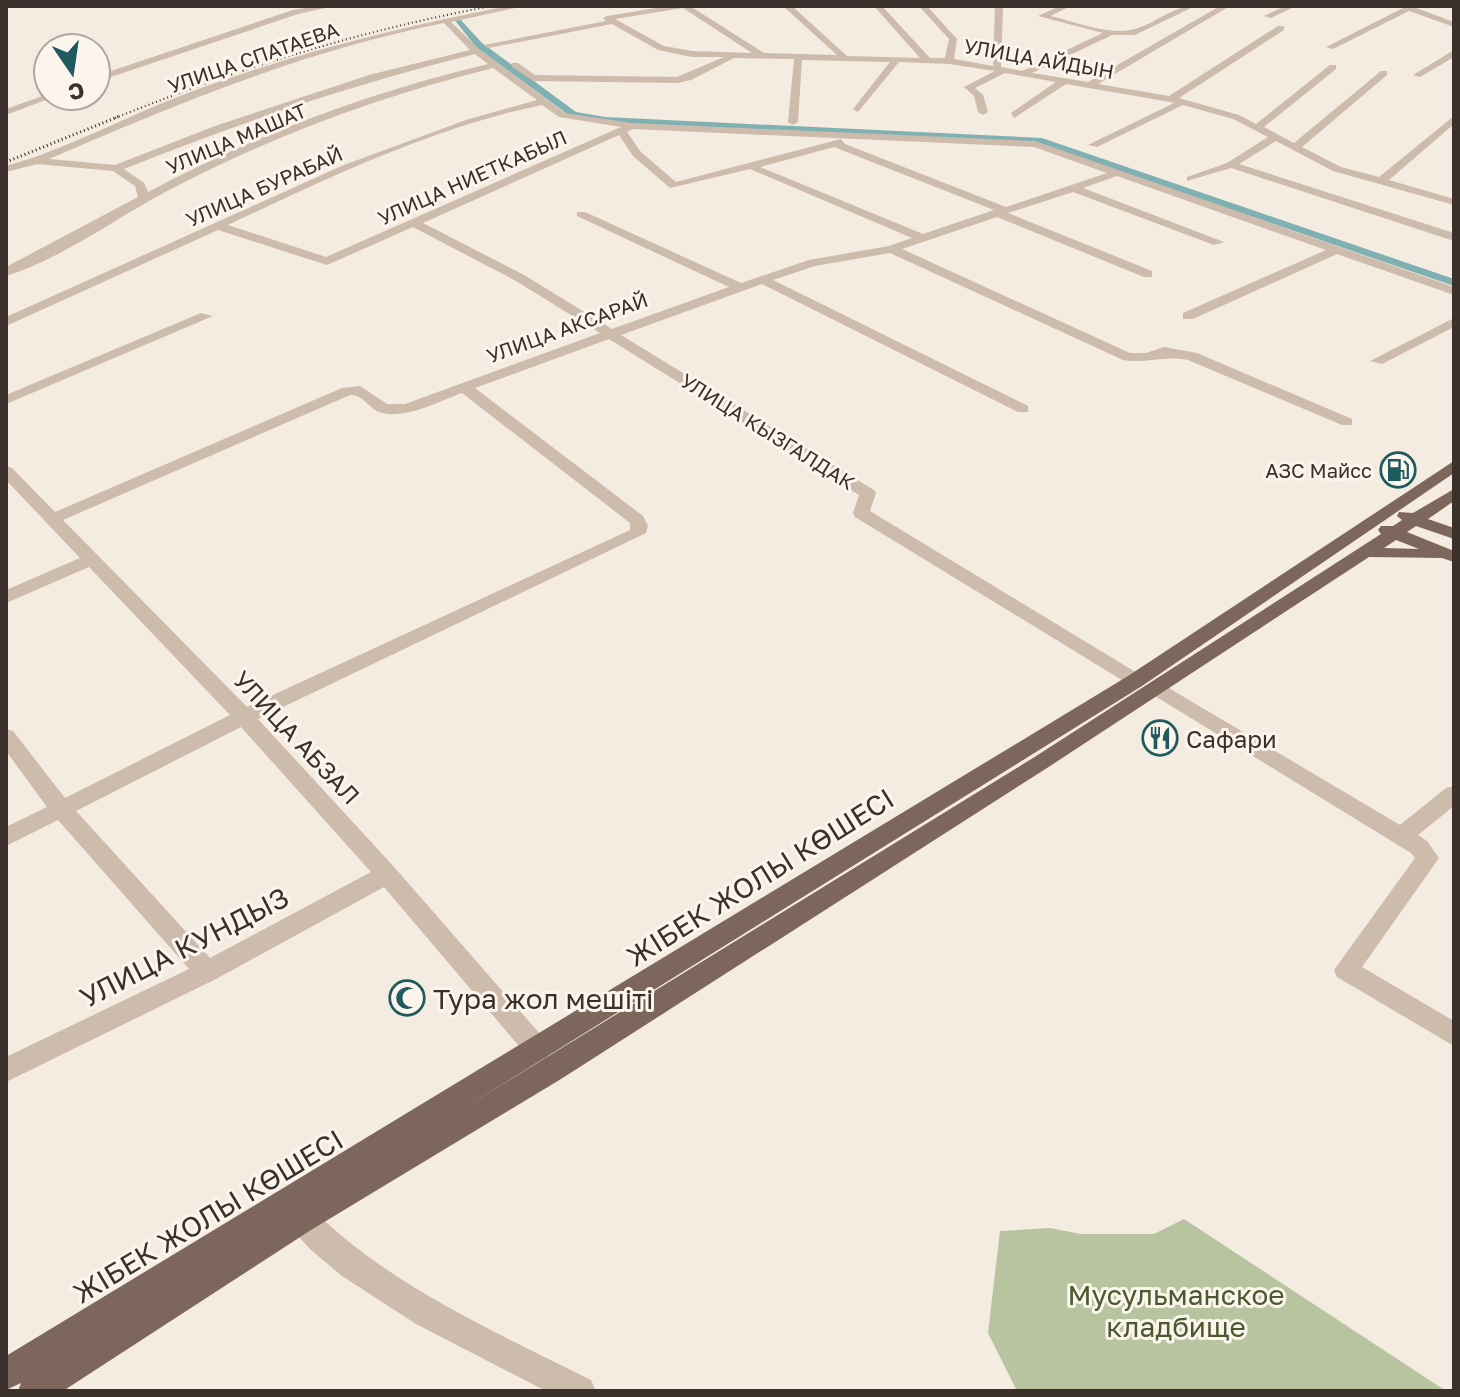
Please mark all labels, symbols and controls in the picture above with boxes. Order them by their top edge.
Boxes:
street label: УЛИЦА СПАТАЕВА [164,16,342,98]
north arrow [32,32,112,112]
street label: УЛИЦА АЙДЫН [962,33,1116,83]
text: С [66,77,87,107]
street label: УЛИЦА МАШАТ [162,98,310,178]
street label: УЛИЦА НИЕТКАБЫЛ [374,124,570,230]
street label: УЛИЦА БУРАБАЙ [182,141,346,231]
street label: УЛИЦА АКСАРАЙ [483,287,651,367]
street label: УЛИЦА КЫЗГАЛДАК [677,368,859,494]
fuel station icon: АЗС Майсс [1379,451,1417,489]
place label: АЗС Майсс [1265,458,1372,482]
street label: УЛИЦА АБЗАЛ [228,664,366,810]
restaurant icon: Сафари [1141,719,1179,757]
place label: Сафари [1186,724,1277,753]
street label: ЖІБЕК ЖОЛЫ КӨШЕСІ [620,781,900,973]
street label: УЛИЦА КУНДЫЗ [74,880,294,1014]
mosque icon: Тура жол мешіті [388,979,426,1017]
place label: Тура жол мешіті [433,982,653,1015]
street label: ЖІБЕК ЖОЛЫ КӨШЕСІ [67,1122,349,1310]
park label: Мусульманское кладбище [1067,1278,1285,1343]

